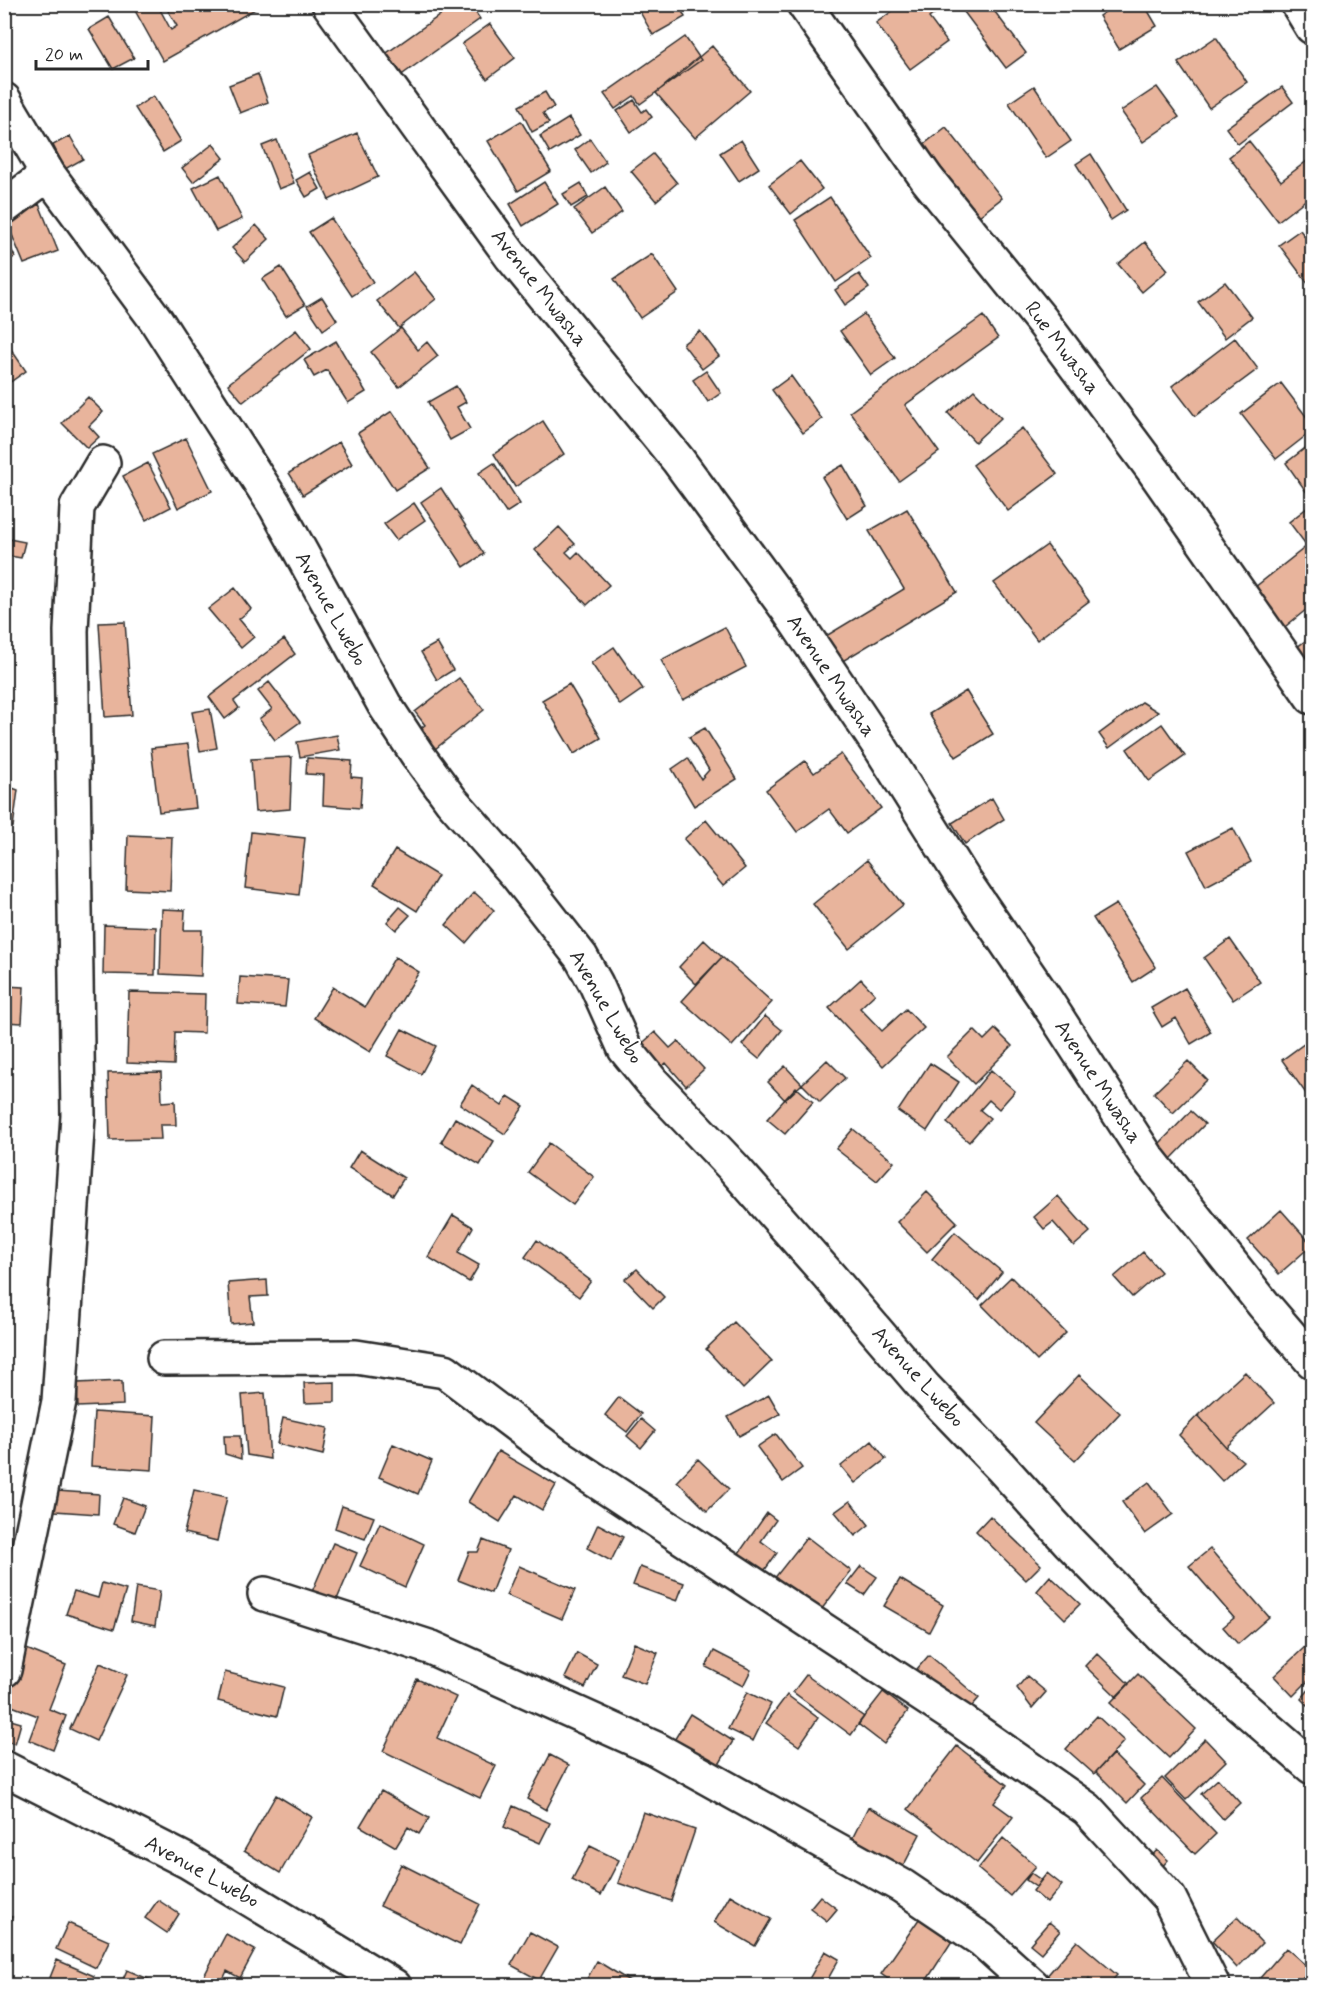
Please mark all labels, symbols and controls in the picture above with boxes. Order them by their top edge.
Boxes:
scale bar [36,33,148,71]
text: 20 m [45,43,83,67]
street label: Avenue Mwasha [484,223,594,353]
street label: Rue Mwasha [1018,296,1106,400]
street label: Avenue Lwebo [288,547,374,671]
street label: Avenue Mwasha [780,609,882,743]
street label: Avenue Lwebo [562,945,650,1069]
street label: Avenue Mwasha [1048,1015,1148,1149]
street label: Avenue Lwebo [865,1320,971,1434]
street label: Avenue Lwebo [140,1829,264,1915]

